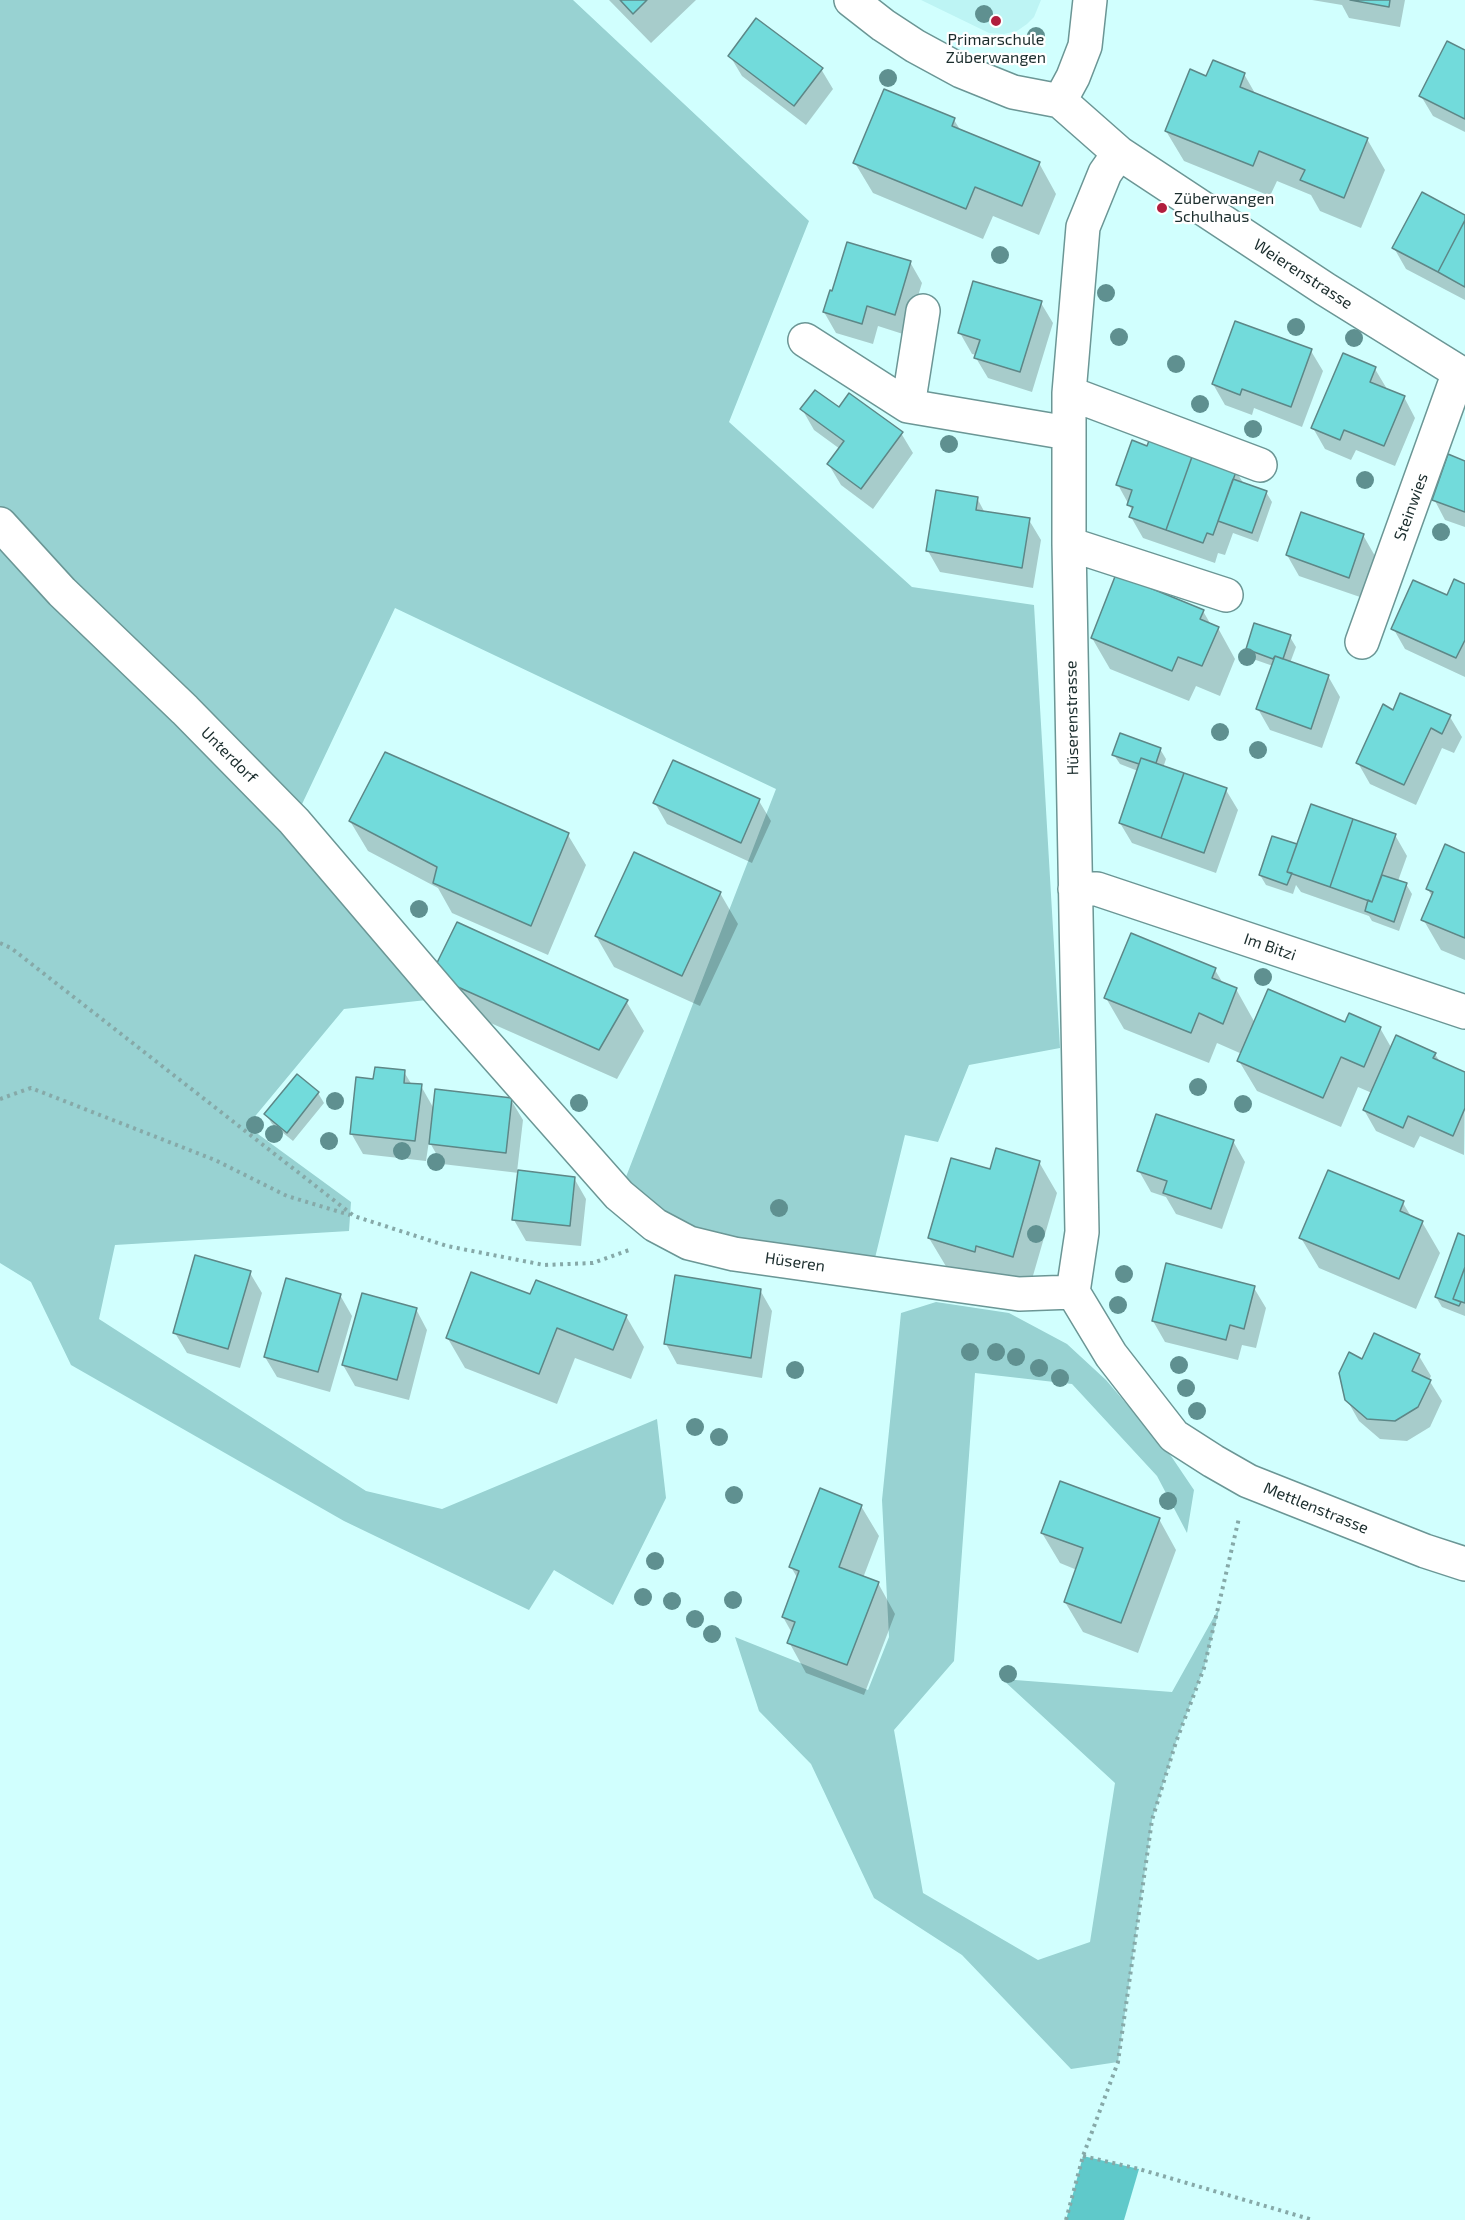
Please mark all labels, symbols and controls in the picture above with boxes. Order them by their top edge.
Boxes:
marker: Primarschule Züberwangen [989,14,1003,28]
place label: Primarschule Züberwangen [946,30,1046,68]
place label: Züberwangen Schulhaus [1174,189,1274,227]
marker: Züberwangen Schulhaus [1155,201,1169,215]
street label: Weierenstrasse [1250,235,1356,313]
street label: Steinwies [1390,470,1432,544]
street label: Hüserenstrasse [1061,660,1083,776]
street label: Unterdorf [197,723,261,787]
street label: Im Bitzi [1241,929,1299,965]
street label: Hüseren [764,1248,826,1276]
street label: Mettlenstrasse [1261,1478,1371,1538]

